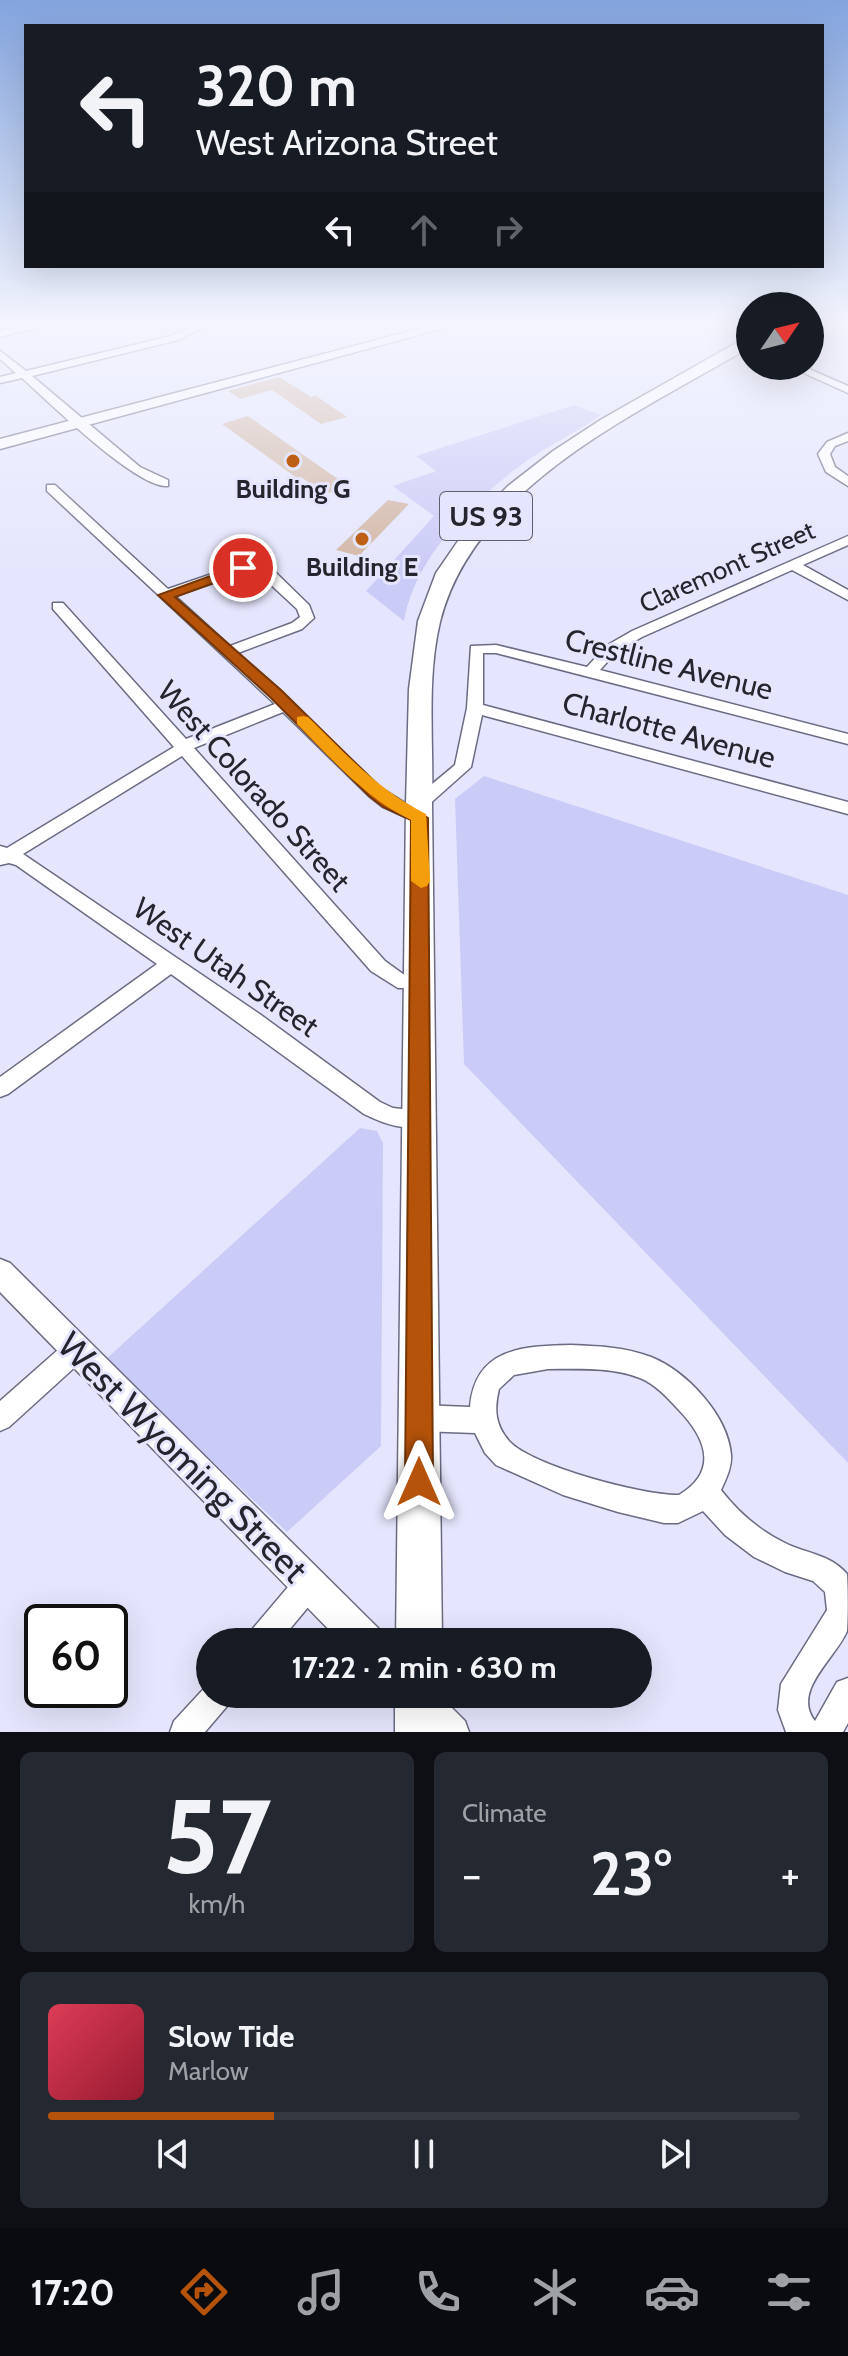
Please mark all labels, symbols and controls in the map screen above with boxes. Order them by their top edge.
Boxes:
text: 320 m [196,52,357,120]
icon: left [64,56,168,160]
text: West Arizona Street [196,120,498,164]
icon: left [318,208,362,252]
icon: ahead [402,208,446,252]
icon: right [486,208,530,252]
north arrow [736,292,824,380]
map controls [736,292,824,380]
marker: Building G [284,452,302,470]
place label: Building G [236,473,351,505]
road number: US 93 [440,492,532,540]
street label: Claremont Street [634,514,820,620]
marker: Building E [353,530,371,548]
pin [209,534,277,602]
icon: arrive [221,546,265,590]
place label: Building E [306,551,418,583]
street label: Crestline Avenue [561,620,777,708]
street label: West Colorado Street [150,673,358,899]
street label: Charlotte Avenue [558,684,780,776]
street label: West Utah Street [126,889,326,1045]
street label: West Wyoming Street [49,1323,317,1591]
position arrow [377,1440,461,1524]
speed limit sign: 60 [24,1604,128,1708]
text: 17:22 · 2 min · 630 m [291,1649,557,1686]
text: 57 [163,1773,271,1899]
text: Climate [462,1797,547,1829]
text: 23° [590,1837,672,1910]
text: − [462,1848,481,1901]
text: + [781,1848,800,1901]
text: km/h [189,1888,245,1920]
text: Slow Tide [168,2018,295,2055]
text: Marlow [168,2055,249,2087]
icon: previous [151,2132,195,2176]
icon: pause [402,2132,446,2176]
icon: next [653,2132,697,2176]
icon: directions [176,2264,232,2320]
icon: music [293,2264,349,2320]
icon: phone [410,2264,466,2320]
icon: climate [527,2264,583,2320]
icon: car [644,2264,700,2320]
icon: filters [761,2264,817,2320]
text: 17:20 [31,2270,115,2314]

